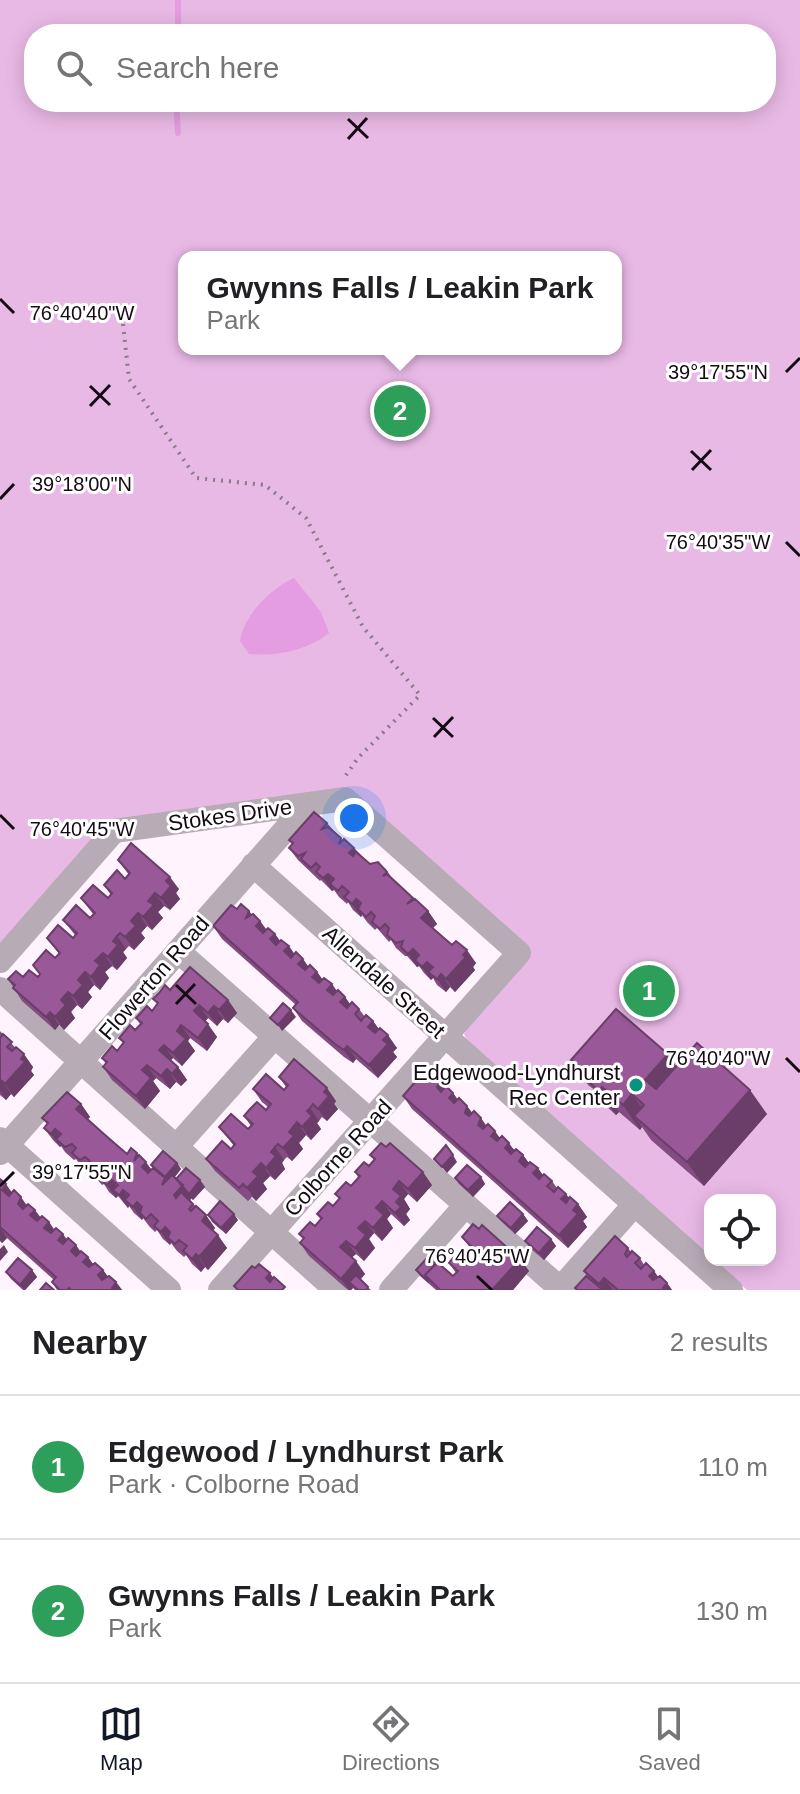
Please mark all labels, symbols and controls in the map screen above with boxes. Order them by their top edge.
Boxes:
search box [24,24,776,112]
icon: search [52,46,96,90]
text: Search here [116,51,279,84]
popup [178,251,622,355]
text: Gwynns Falls / Leakin Park [207,271,593,304]
text: 76°40'40"W [30,302,134,324]
text: Park [207,305,260,335]
text: 39°17'55"N [668,361,768,383]
pin: 2 [374,381,426,441]
text: 39°18'00"N [32,473,132,495]
text: 76°40'35"W [666,531,770,553]
street label: Stokes Drive [167,794,293,836]
your location [334,798,374,838]
text: 76°40'45"W [30,818,134,840]
street label: Flowerton Road [94,911,214,1045]
street label: Allendale Street [318,921,450,1043]
pin: 1 [623,961,675,1021]
text: 76°40'40"W [666,1047,770,1069]
place label: Edgewood-Lyndhurst Rec Center [413,1060,620,1110]
marker: Edgewood-Lyndhurst Rec Center [627,1076,645,1094]
street label: Colborne Road [279,1095,397,1221]
text: 39°17'55"N [32,1161,132,1183]
map controls [704,1194,776,1266]
button: locate [704,1194,776,1266]
text: 76°40'45"W [425,1245,529,1267]
text: Nearby [32,1323,147,1361]
text: 2 results [670,1327,768,1357]
text: Edgewood / Lyndhurst Park [108,1435,504,1468]
text: 1 [51,1452,65,1482]
text: 110 m [698,1452,768,1482]
text: Park · Colborne Road [108,1469,359,1499]
text: Gwynns Falls / Leakin Park [108,1579,495,1612]
text: 2 [51,1596,65,1626]
text: 130 m [696,1596,768,1626]
text: Park [108,1613,161,1643]
tab: Map [99,1702,143,1776]
tab: Directions [342,1702,440,1776]
tab: Saved [638,1702,701,1776]

